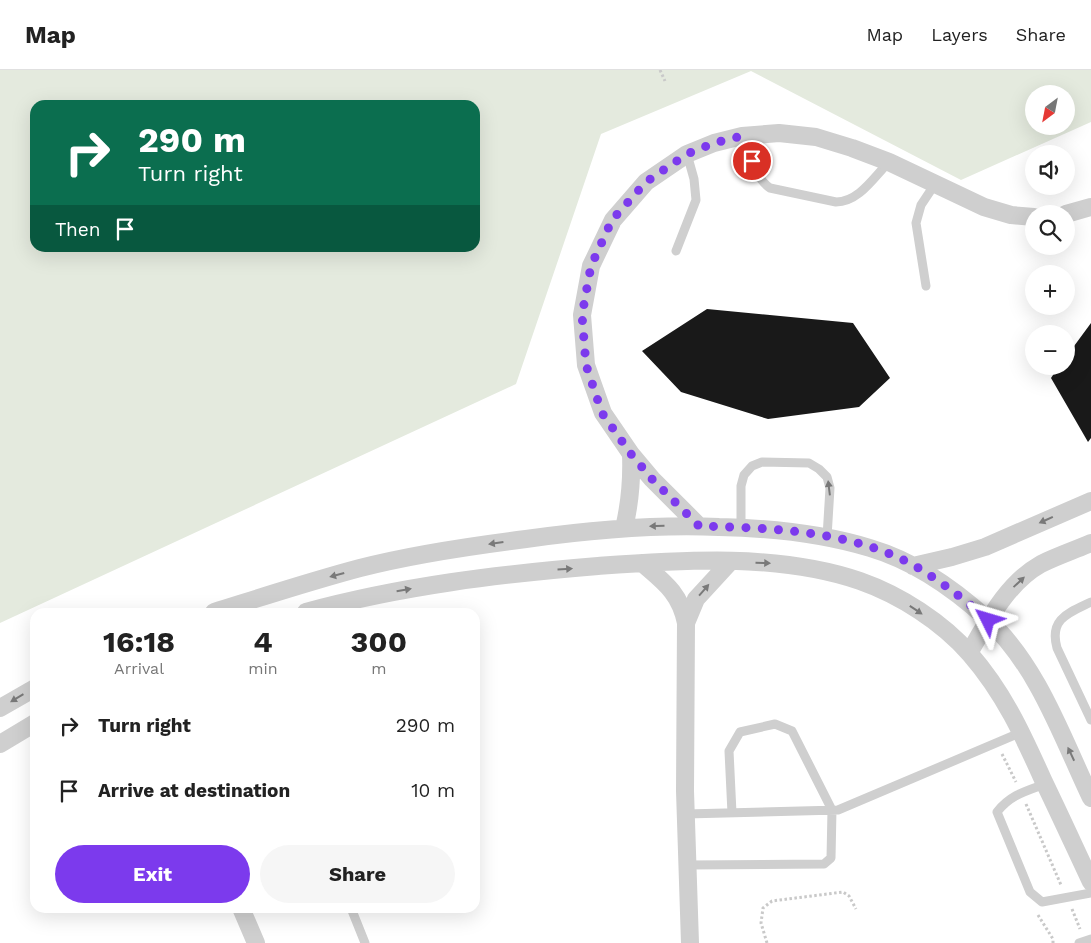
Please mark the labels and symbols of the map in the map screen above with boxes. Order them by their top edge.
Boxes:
north arrow [1025,85,1075,135]
pin [731,140,773,182]
one-way arrow [825,480,833,496]
one-way arrow [1039,517,1053,525]
one-way arrow [649,523,665,531]
one-way arrow [487,539,503,547]
one-way arrow [755,559,771,567]
one-way arrow [558,565,574,573]
one-way arrow [329,571,344,579]
one-way arrow [1012,576,1024,588]
one-way arrow [698,584,710,596]
one-way arrow [397,586,413,594]
position arrow [961,593,1013,645]
one-way arrow [909,605,923,615]
one-way arrow [11,693,24,702]
one-way arrow [1066,747,1074,761]

